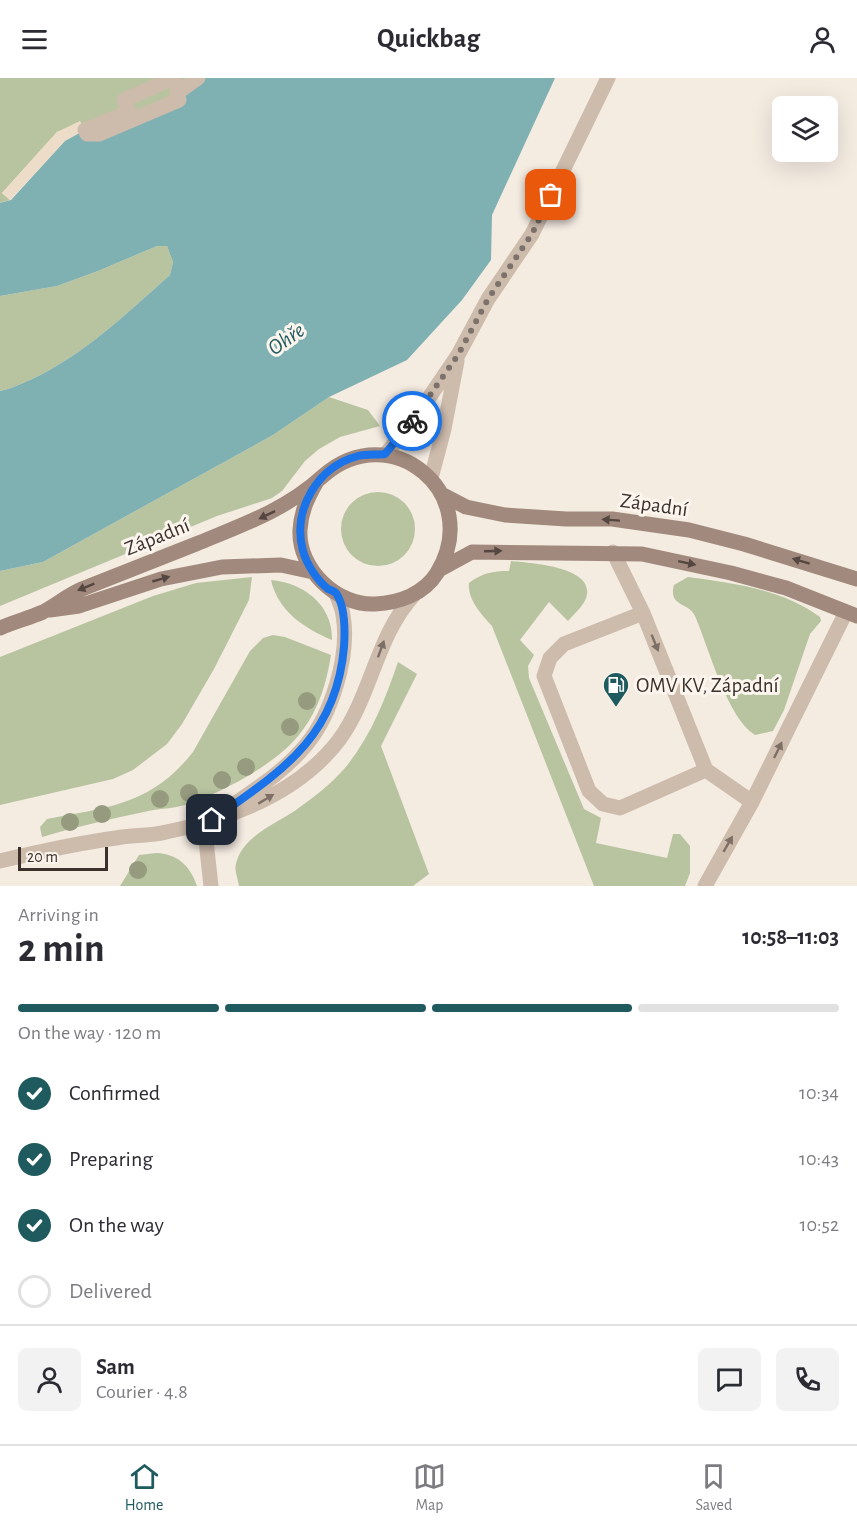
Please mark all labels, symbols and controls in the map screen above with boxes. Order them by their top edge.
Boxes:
icon: menu [18,23,51,56]
icon: person [806,23,839,56]
text: Quickbag [377,25,480,52]
map controls [772,96,838,162]
button: layers [772,96,838,162]
pin [525,169,576,220]
icon: bag [534,178,567,211]
water label: Ohře [264,319,308,359]
courier [382,391,442,451]
icon: bike [396,405,429,438]
street label: Západní [619,490,690,520]
one-way arrow [258,510,275,520]
street label: Západní [122,514,193,559]
one-way arrow [602,515,621,525]
one-way arrow [483,547,502,556]
one-way arrow [792,556,810,566]
one-way arrow [677,559,696,568]
one-way arrow [152,574,170,584]
one-way arrow [77,583,95,592]
one-way arrow [650,635,660,653]
one-way arrow [377,640,386,658]
fuel station icon: OMV KV, Západní [601,670,631,708]
place label: OMV KV, Západní [636,675,780,696]
one-way arrow [773,741,783,758]
one-way arrow [258,793,274,804]
pin [186,794,237,845]
icon: home [195,803,228,836]
one-way arrow [723,835,733,852]
scale bar [18,844,108,872]
text: 20 m [27,849,58,865]
text: Arriving in [18,905,99,925]
text: 10:58–11:03 [742,926,839,948]
text: 2 min [18,930,105,969]
text: On the way · 120 m [18,1023,161,1043]
icon: check [18,1077,51,1110]
text: Confirmed [69,1082,160,1104]
text: 10:34 [799,1083,839,1103]
icon: check [18,1143,51,1176]
text: Preparing [69,1148,153,1170]
text: 10:43 [799,1149,839,1169]
icon: check [18,1209,51,1242]
text: On the way [69,1214,164,1236]
text: 10:52 [800,1215,839,1235]
text: Delivered [69,1280,152,1302]
button: person [18,1348,81,1411]
button: chat [698,1348,761,1411]
button: phone [776,1348,839,1411]
text: Sam [96,1356,135,1378]
text: Courier · 4.8 [96,1382,188,1402]
tab: Home [125,1460,163,1515]
tab: Map [413,1460,446,1515]
tab: Saved [696,1460,732,1515]

